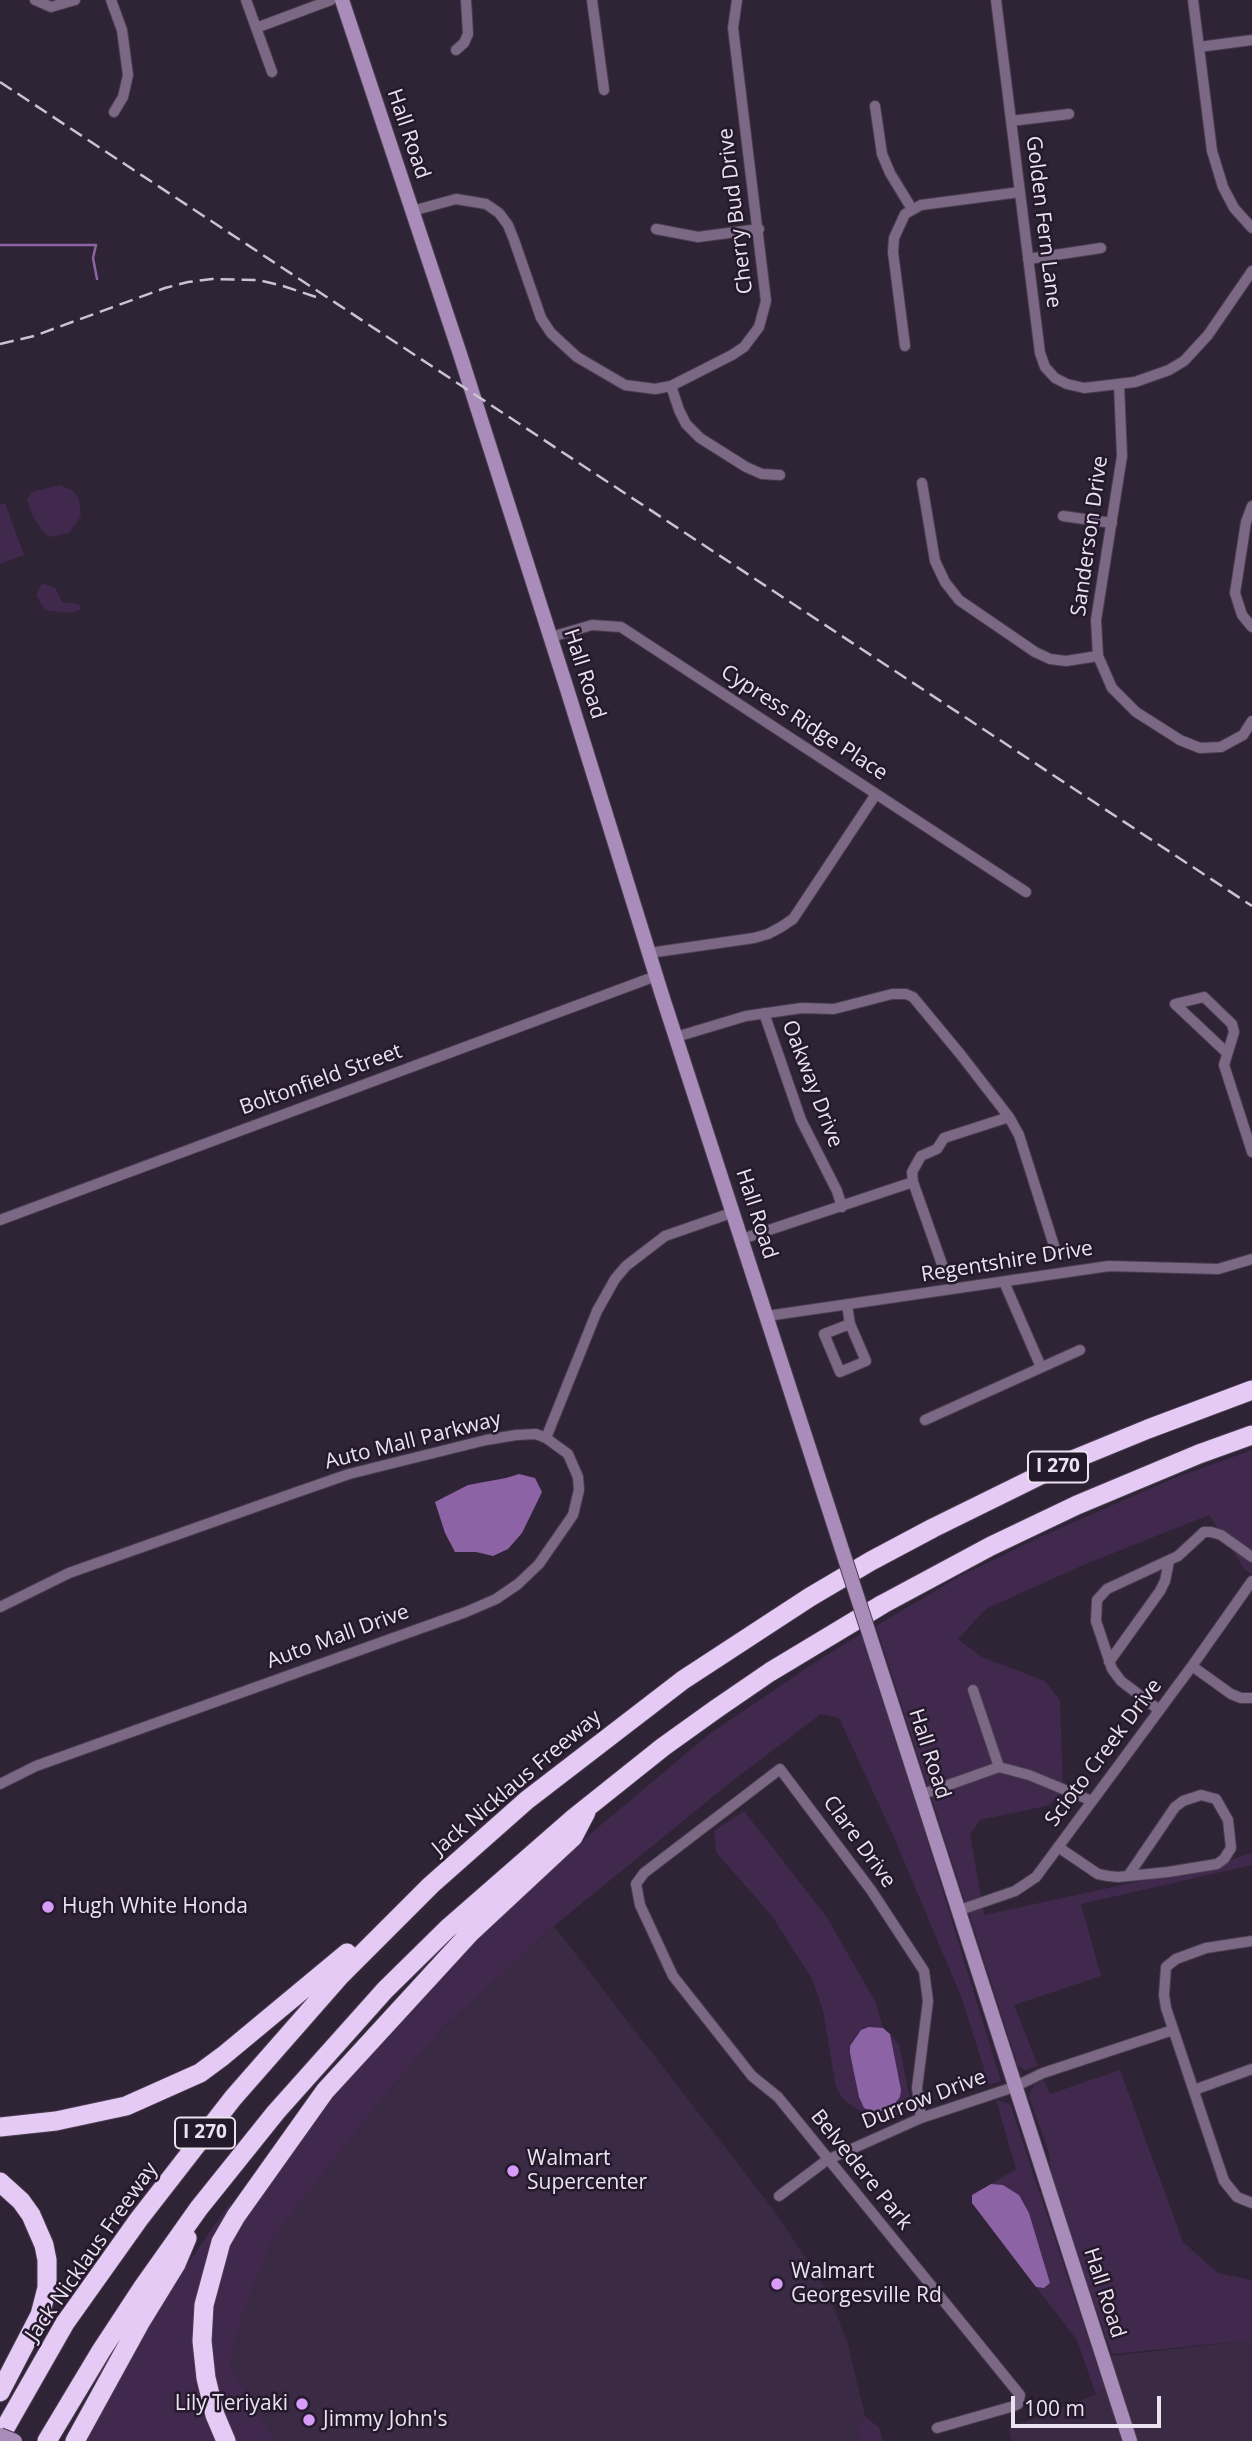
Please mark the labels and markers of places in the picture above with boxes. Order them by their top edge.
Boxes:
place label: Hugh White Honda [62,1894,248,1920]
marker: Hugh White Honda [40,1899,56,1915]
place label: Walmart Supercenter [527,2146,647,2196]
marker: Walmart Supercenter [505,2163,521,2179]
place label: Walmart Georgesville Rd [791,2259,942,2309]
marker: Walmart Georgesville Rd [769,2276,785,2292]
place label: Lily Teriyaki [175,2391,288,2417]
marker: Lily Teriyaki [294,2396,310,2412]
place label: Jimmy John's [323,2407,447,2433]
marker: Jimmy John's [301,2412,317,2428]

